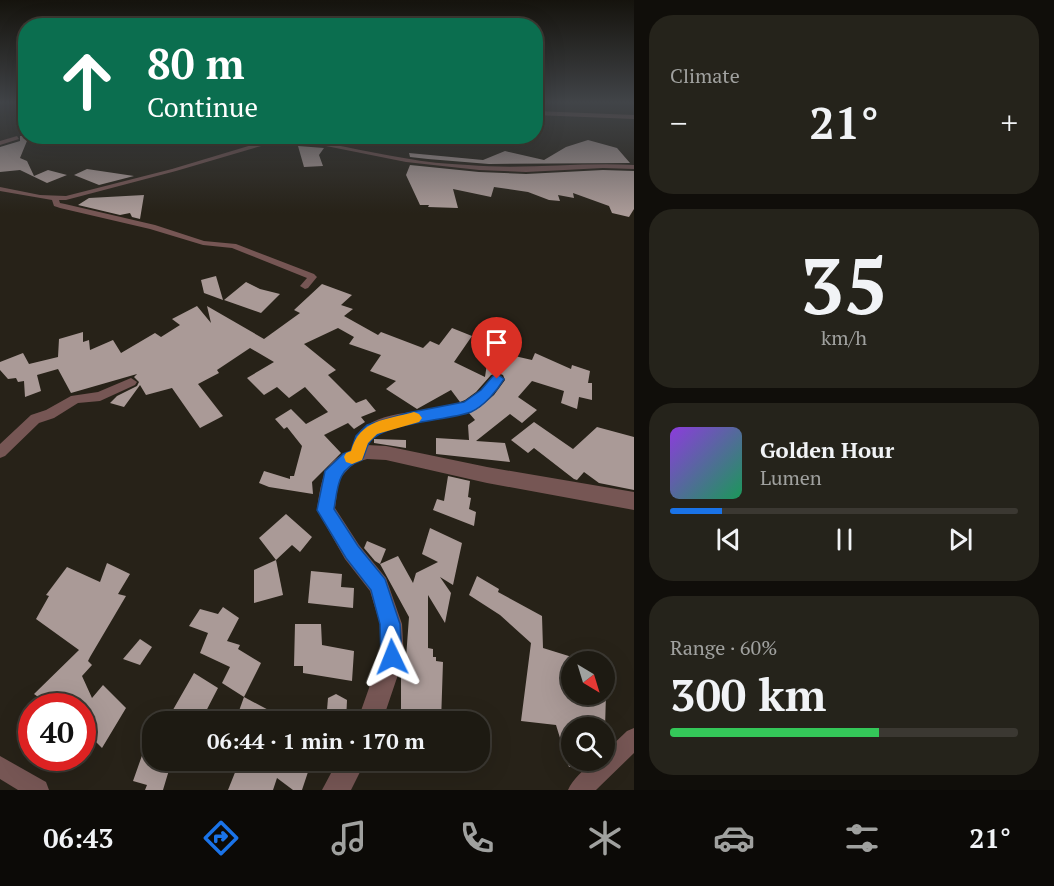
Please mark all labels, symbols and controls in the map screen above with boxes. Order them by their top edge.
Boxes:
text: 80 m [147,35,245,91]
icon: ahead [48,42,126,120]
text: Climate [670,62,740,89]
text: Continue [147,89,258,125]
text: 21° [809,92,879,152]
text: − [670,101,688,144]
text: + [1000,101,1018,144]
text: 35 [800,233,888,336]
pin [471,317,522,379]
text: km/h [821,324,867,351]
icon: arrive [480,326,513,359]
text: Golden Hour [760,435,894,464]
text: Lumen [760,464,822,491]
icon: previous [712,523,745,556]
icon: pause [828,523,861,556]
icon: next [944,523,977,556]
position arrow [360,625,424,689]
text: Range · 60% [670,634,777,661]
north arrow [561,651,615,705]
map controls [561,651,615,771]
text: 300 km [670,664,826,724]
speed limit sign: 40 [18,693,96,771]
button: search [561,717,615,771]
text: 06:44 · 1 min · 170 m [207,726,425,755]
icon: directions [200,817,242,859]
icon: music [328,817,370,859]
icon: phone [456,817,498,859]
icon: climate [584,817,626,859]
icon: car [713,817,755,859]
icon: filters [841,817,883,859]
text: 06:43 [43,820,113,856]
text: 21° [969,820,1011,856]

